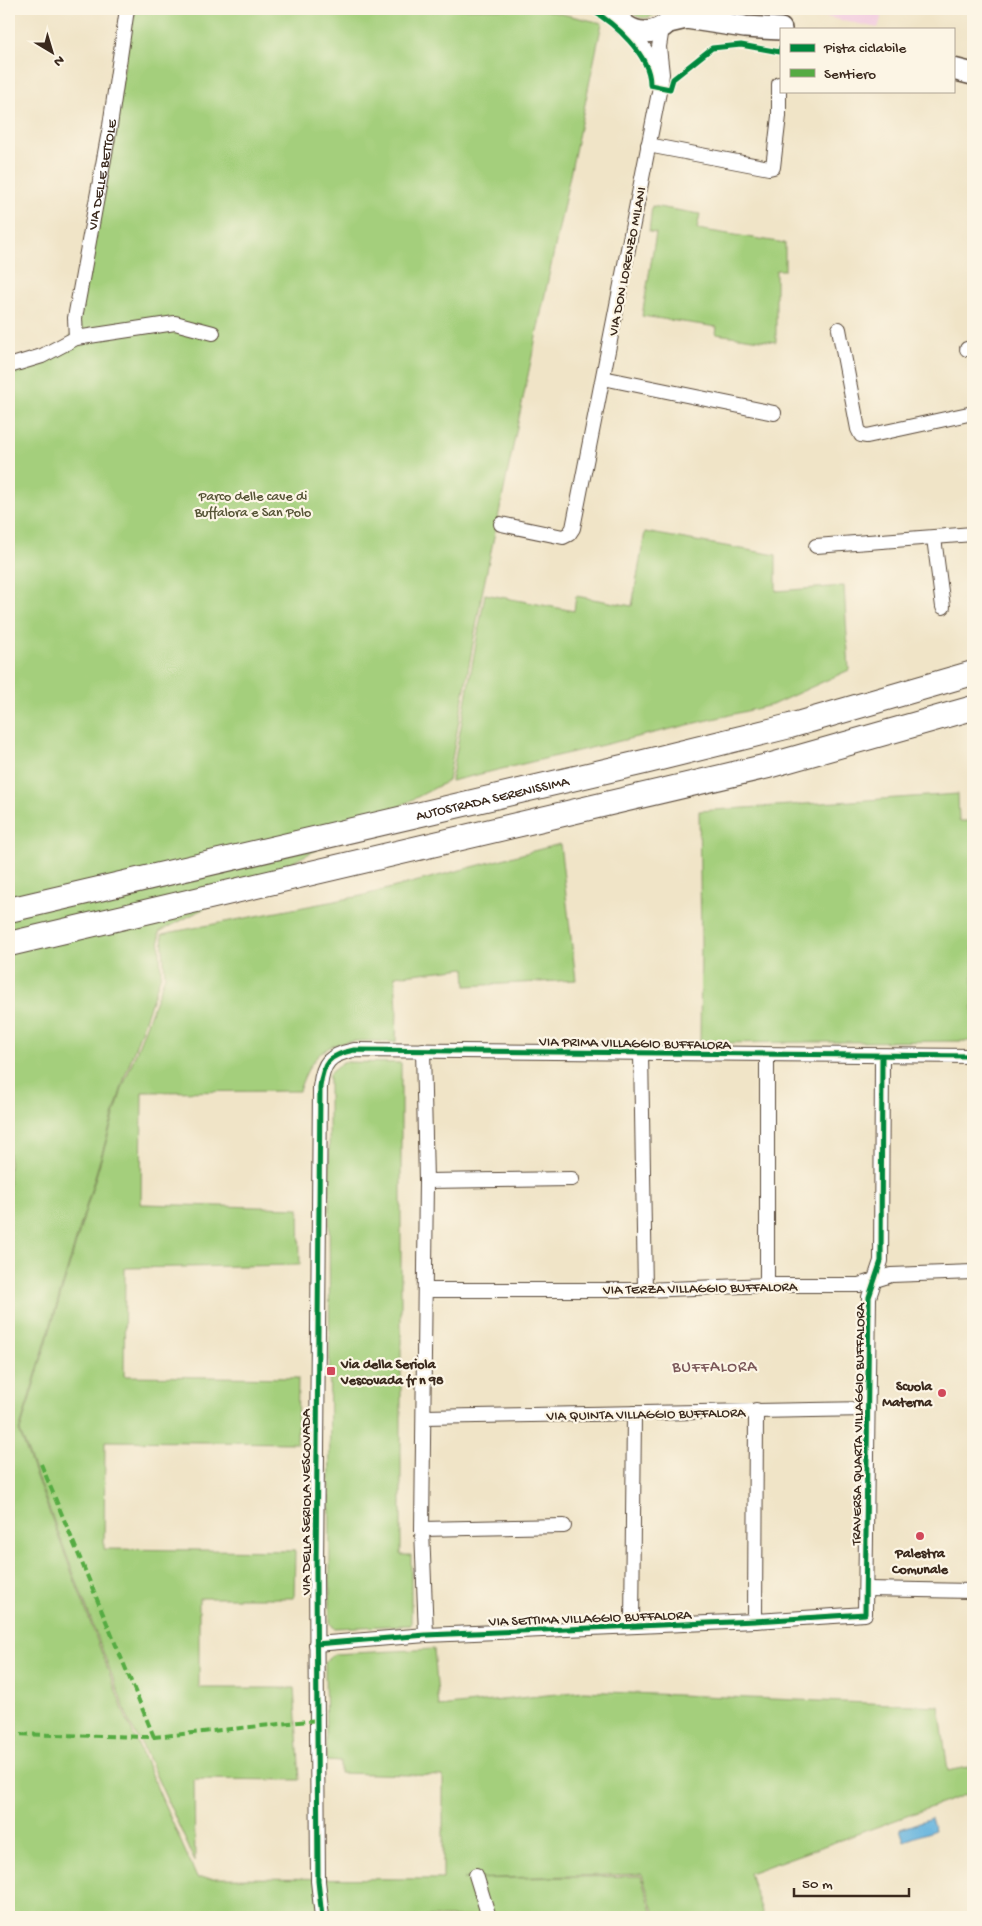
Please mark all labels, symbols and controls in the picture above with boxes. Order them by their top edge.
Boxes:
north arrow [28,28,78,78]
legend [780,28,954,92]
text: Pista ciclabile [823,40,907,58]
text: N [50,51,67,70]
text: Sentiero [824,66,876,84]
street label: VIA DELLE BETTOLE [85,117,122,232]
street label: VIA DON LORENZO MILANI [605,186,651,338]
park label: Parco delle cave di Buffalora e San Polo [194,489,311,522]
street label: AUTOSTRADA SERENISSIMA [414,774,572,826]
street label: VIA PRIMA VILLAGGIO BUFFALORA [538,1034,732,1055]
street label: VIA TERZA VILLAGGIO BUFFALORA [602,1279,798,1300]
street label: TRAVERSA QUARTA VILLAGGIO BUFFALORA [849,1302,870,1546]
place label: Via della Seriola Vescovada fr n 98 [340,1357,444,1390]
district label: BUFFALORA [671,1359,758,1378]
marker: Via della Seriola Vescovada fr n 98 [325,1365,337,1377]
place label: Scuola Materna [882,1379,933,1412]
marker: Scuola Materna [936,1387,948,1399]
street label: VIA QUINTA VILLAGGIO BUFFALORA [545,1405,746,1426]
street label: VIA DELLA SERIOLA VESCOVADA [299,1408,316,1596]
marker: Palestra Comunale [914,1530,926,1542]
place label: Palestra Comunale [891,1546,949,1579]
street label: VIA SETTIMA VILLAGGIO BUFFALORA [487,1607,692,1632]
scale bar [794,1866,910,1898]
text: 50 m [802,1876,833,1894]

